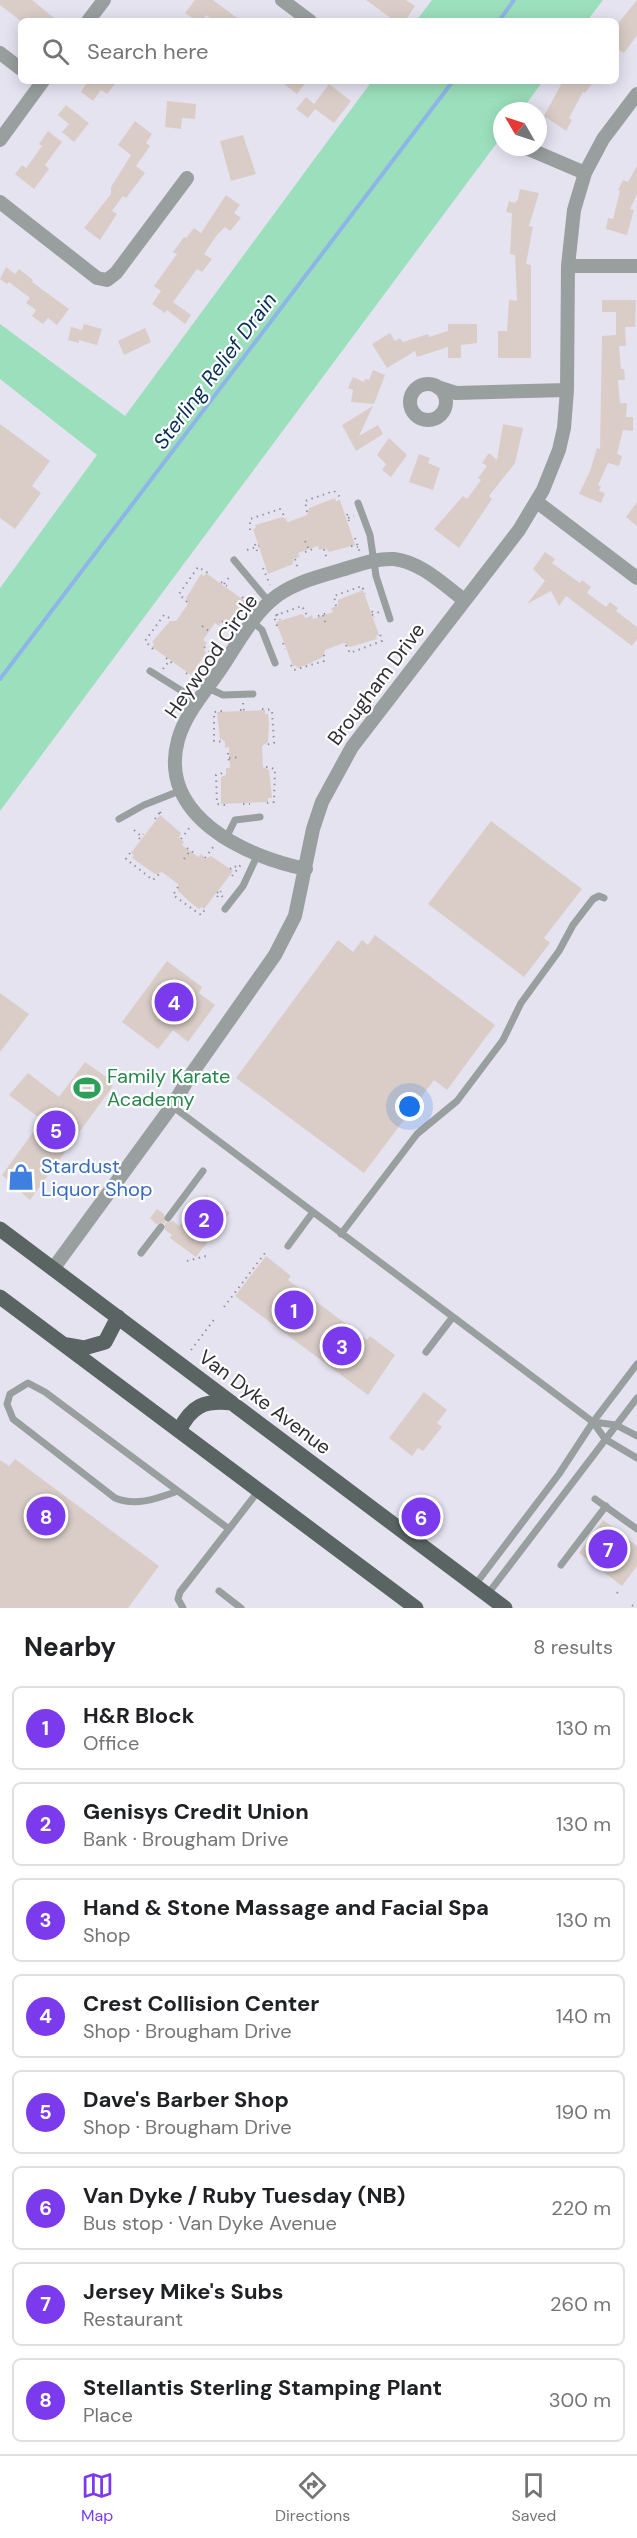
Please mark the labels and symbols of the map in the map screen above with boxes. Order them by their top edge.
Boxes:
north arrow [493,102,547,156]
water label: Sterling Relief Drain [147,287,283,455]
street label: Heywood Circle [159,589,263,723]
street label: Brougham Drive [322,618,430,750]
pin: 4 [154,980,194,1024]
place label: Family Karate Academy [107,1063,230,1112]
sports icon: Family Karate Academy [72,1073,102,1103]
your location [395,1092,424,1121]
pin: 5 [36,1108,76,1152]
place label: Stardust Liquor Shop [41,1153,152,1202]
shop icon: Stardust Liquor Shop [6,1162,36,1192]
pin: 2 [184,1196,224,1242]
pin: 1 [274,1288,314,1332]
pin: 3 [322,1324,362,1368]
street label: Van Dyke Avenue [194,1344,336,1460]
pin: 8 [26,1494,66,1538]
pin: 6 [402,1494,440,1540]
pin: 7 [588,1526,628,1572]

